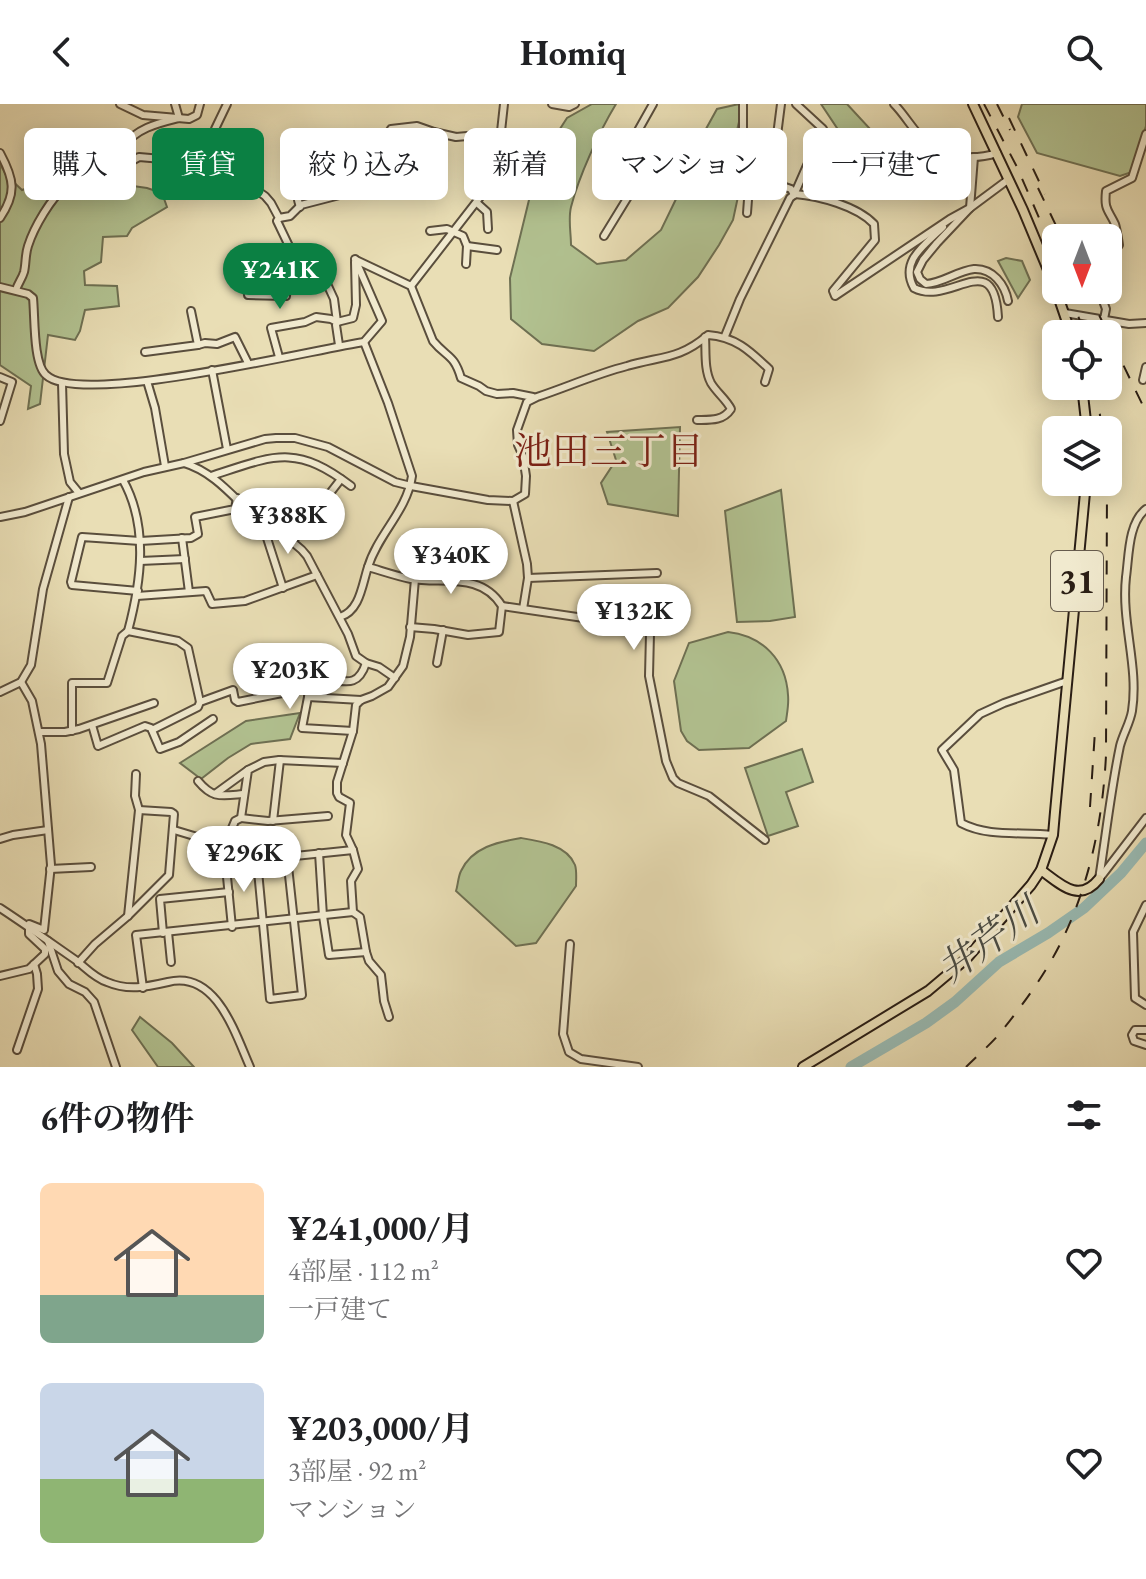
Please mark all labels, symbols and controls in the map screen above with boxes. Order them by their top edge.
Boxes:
text: Homiq [520,29,626,76]
icon: back [40,30,84,74]
icon: search [1062,30,1106,74]
chip: 購入 [24,128,136,200]
chip: 賃貸 [152,128,264,200]
chip: 絞り込み [280,128,448,200]
chip: 新着 [464,128,576,200]
chip: マンション [592,128,787,200]
chip: 一戸建て [803,128,971,200]
north arrow [1042,224,1122,304]
map controls [1042,224,1122,496]
pin: ¥241K [224,243,336,311]
text: ¥241K [241,252,319,286]
button: locate [1042,320,1122,400]
button: layers [1042,416,1122,496]
district label: 池田三丁目 [514,426,704,475]
pin: ¥388K [232,488,344,556]
text: ¥388K [249,497,327,531]
pin: ¥340K [395,528,507,596]
text: ¥340K [412,537,490,571]
road number: 31 [1051,551,1103,611]
pin: ¥132K [578,584,690,652]
text: ¥132K [595,593,673,627]
pin: ¥203K [234,643,346,711]
text: ¥203K [251,652,329,686]
pin: ¥296K [188,826,300,894]
text: ¥296K [205,835,283,869]
water label: 井芹川 [927,884,1051,993]
icon: filters [1062,1093,1106,1137]
text: 6件の物件 [40,1096,194,1140]
text: ¥241,000/月 [288,1206,474,1250]
icon: home [104,1215,200,1311]
icon: heart [1062,1241,1106,1285]
text: 4部屋 · 112 m² [288,1254,439,1288]
text: 一戸建て [288,1292,392,1326]
text: ¥203,000/月 [288,1406,474,1450]
icon: home [104,1415,200,1511]
icon: heart [1062,1441,1106,1485]
text: 3部屋 · 92 m² [288,1454,426,1488]
text: マンション [288,1492,417,1526]

